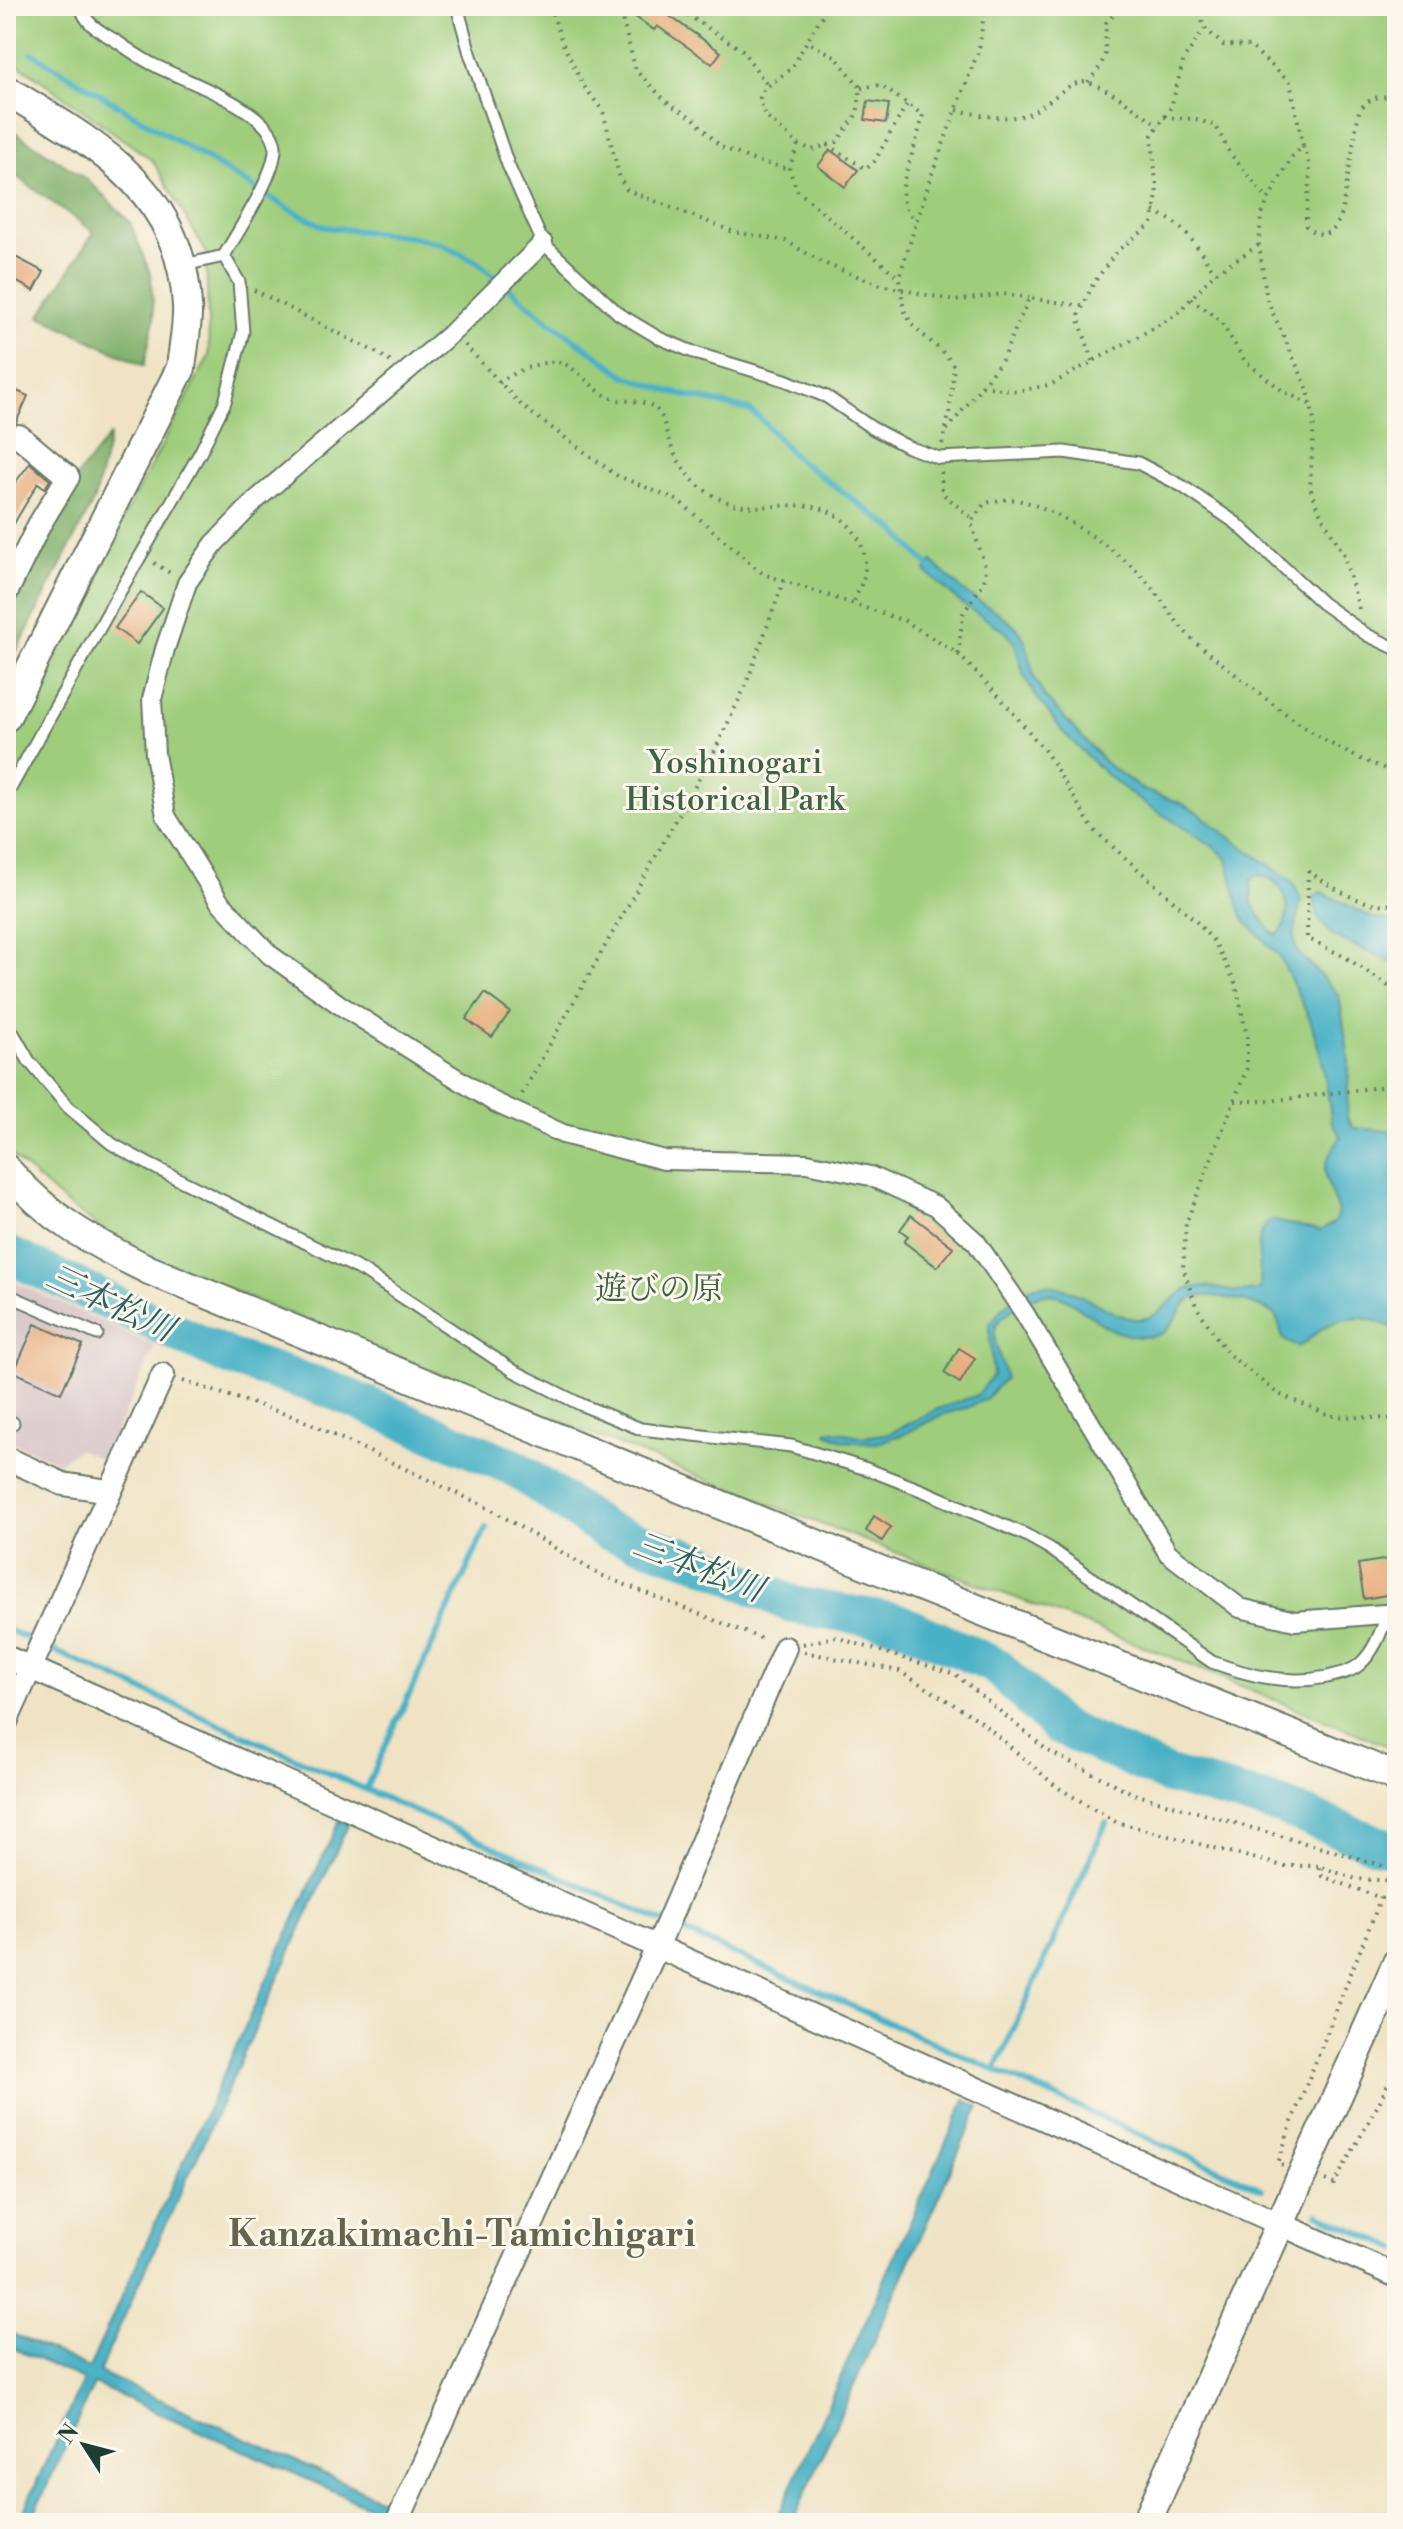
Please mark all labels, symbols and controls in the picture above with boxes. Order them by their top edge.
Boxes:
park label: Yoshinogari Historical Park [625,743,847,820]
water label: 三本松川 [40,1256,184,1353]
park label: 遊びの原 [595,1269,723,1309]
water label: 三本松川 [627,1524,773,1613]
district label: Kanzakimachi-Tamichigari [228,2213,696,2258]
north arrow [44,2405,124,2485]
text: N [53,2419,85,2449]

